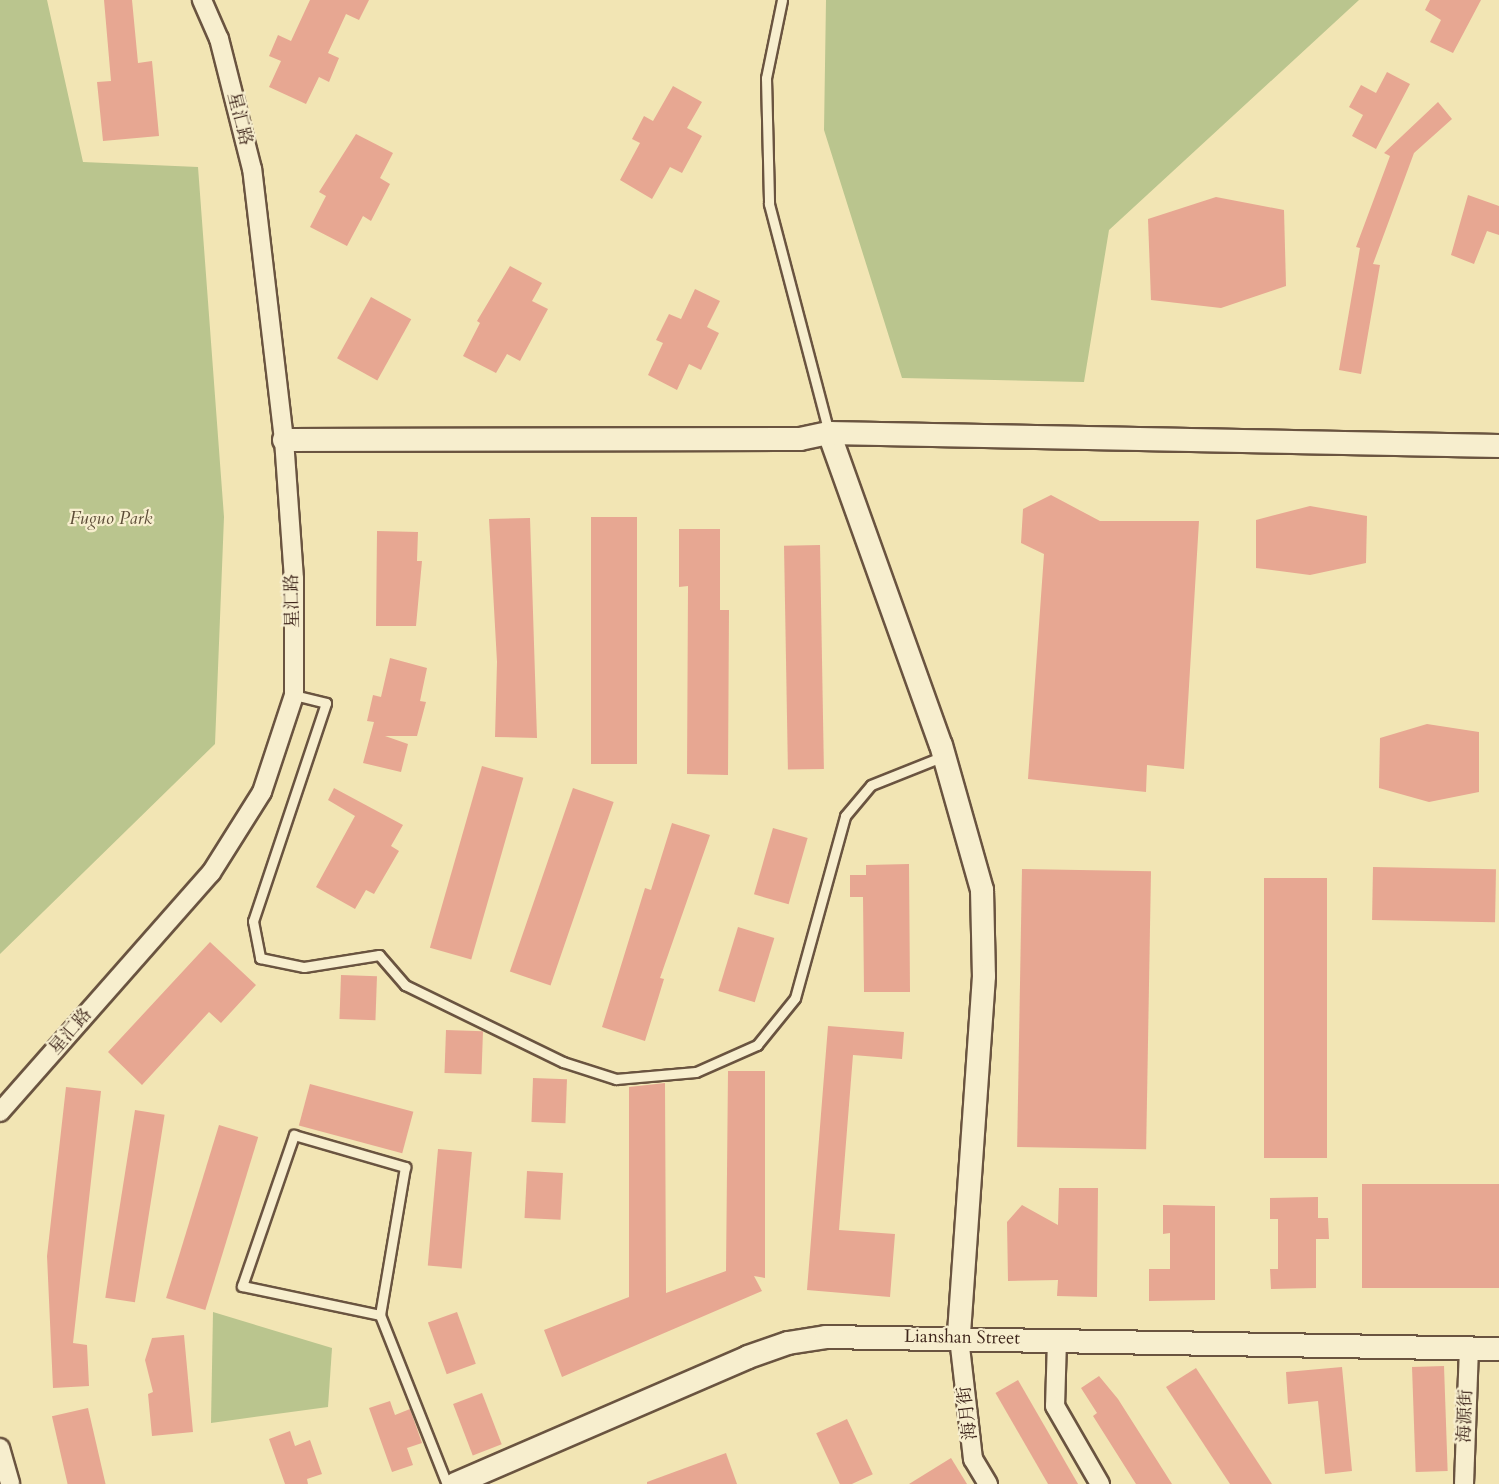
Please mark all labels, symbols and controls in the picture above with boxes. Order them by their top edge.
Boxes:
street label: 星汇路 [222,90,256,148]
park label: Fuguo Park [70,508,152,530]
street label: 星汇路 [282,574,304,628]
street label: 星汇路 [45,1005,97,1059]
street label: Lianshan Street [904,1326,1020,1350]
street label: 海月街 [954,1385,982,1441]
street label: 海源街 [1454,1389,1478,1443]

